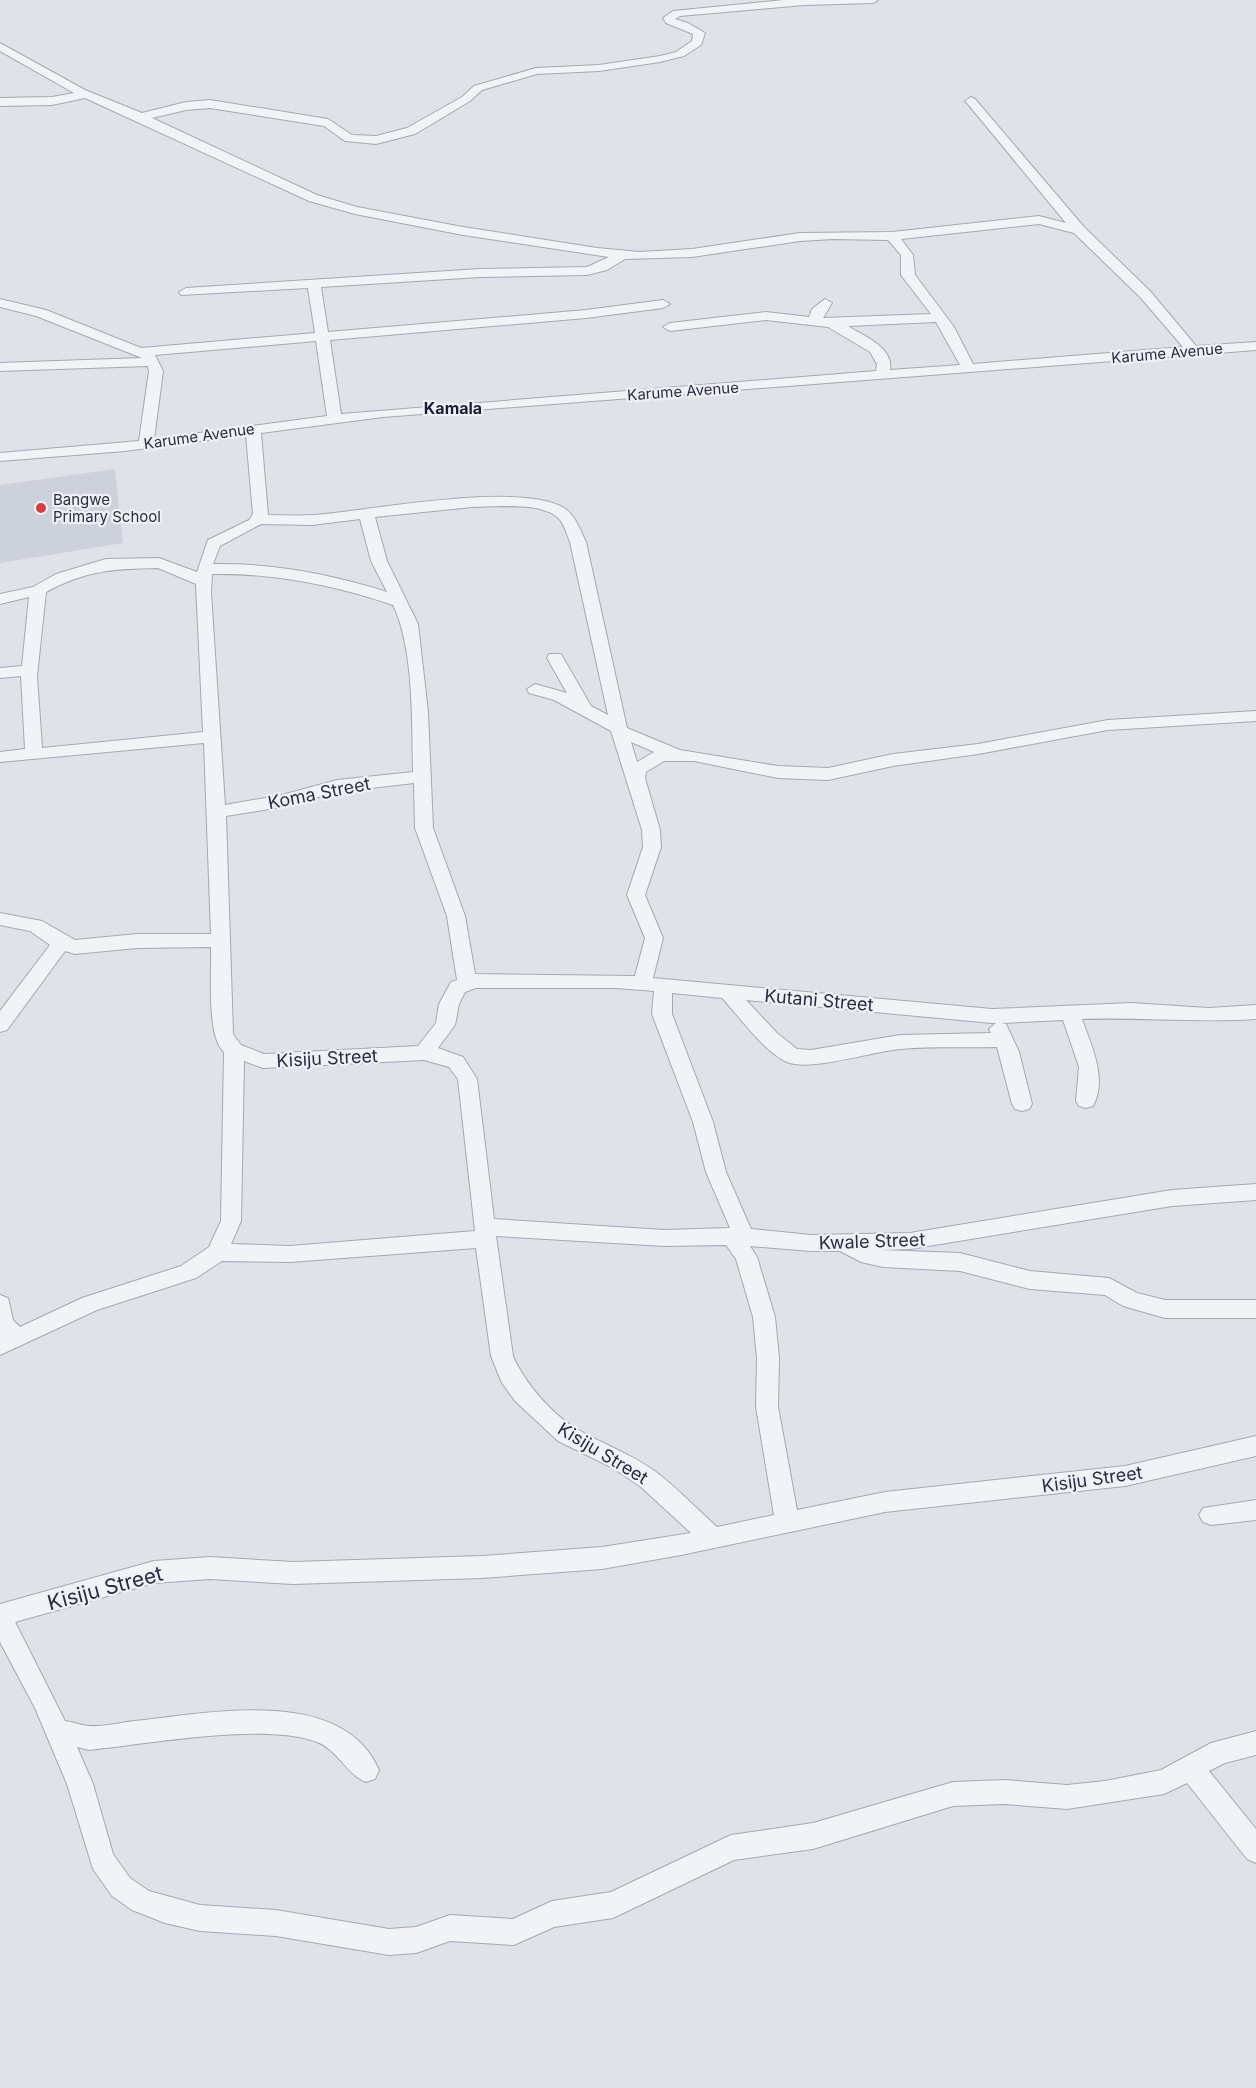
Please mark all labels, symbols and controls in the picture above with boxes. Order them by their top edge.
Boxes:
street label: Karume Avenue [1110,339,1224,367]
street label: Karume Avenue [627,378,739,404]
district label: Kamala [424,398,482,418]
street label: Karume Avenue [142,419,256,453]
place label: Bangwe Primary School [53,490,161,526]
marker: Bangwe Primary School [34,501,48,515]
street label: Koma Street [266,773,372,813]
street label: Kutani Street [764,985,874,1015]
street label: Kisiju Street [276,1045,378,1071]
street label: Kwale Street [818,1229,926,1253]
street label: Kisiju Street [554,1418,652,1488]
street label: Kisiju Street [1040,1462,1144,1496]
street label: Kisiju Street [45,1561,166,1615]

